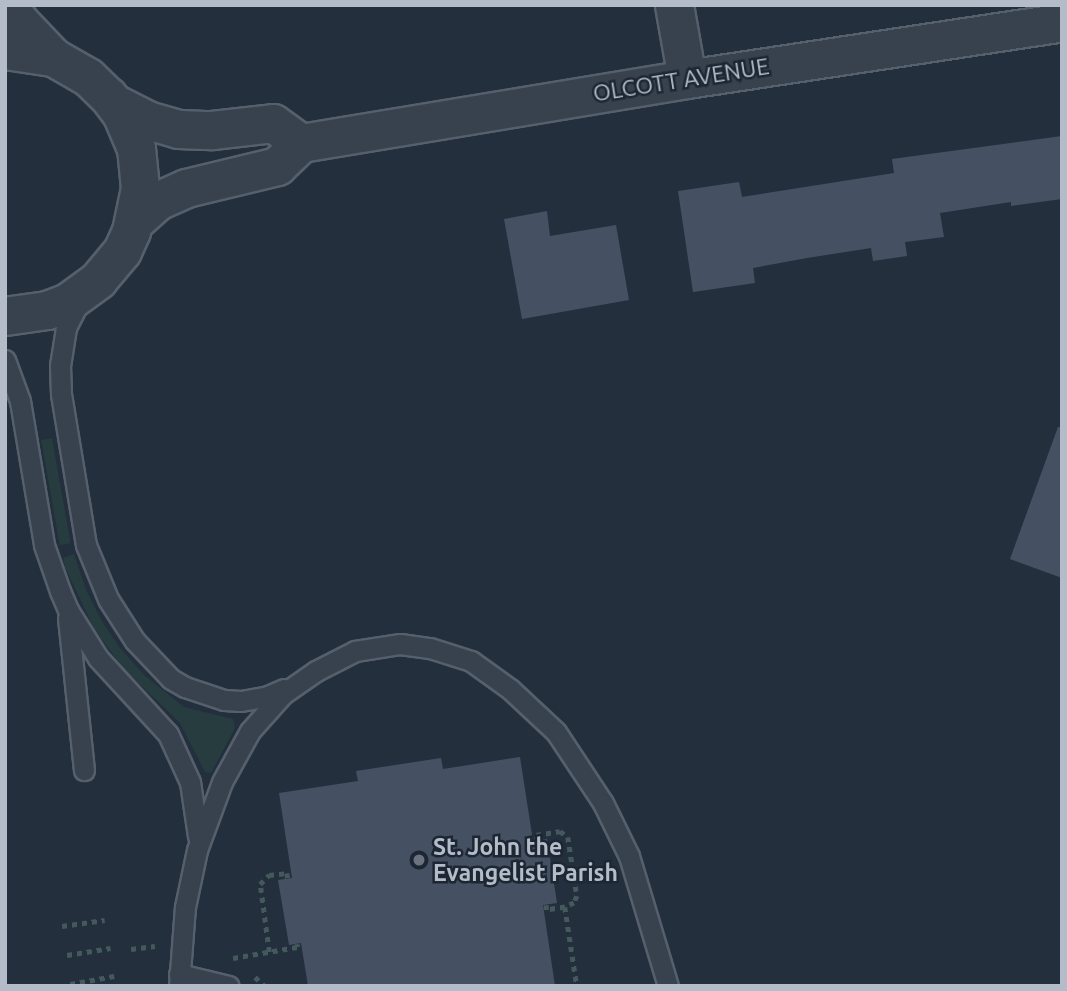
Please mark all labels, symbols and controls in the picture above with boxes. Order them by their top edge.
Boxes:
street label: OLCOTT AVENUE [591,52,771,108]
place label: St. John the Evangelist Parish [433,833,618,887]
marker: St. John the Evangelist Parish [411,852,427,868]

